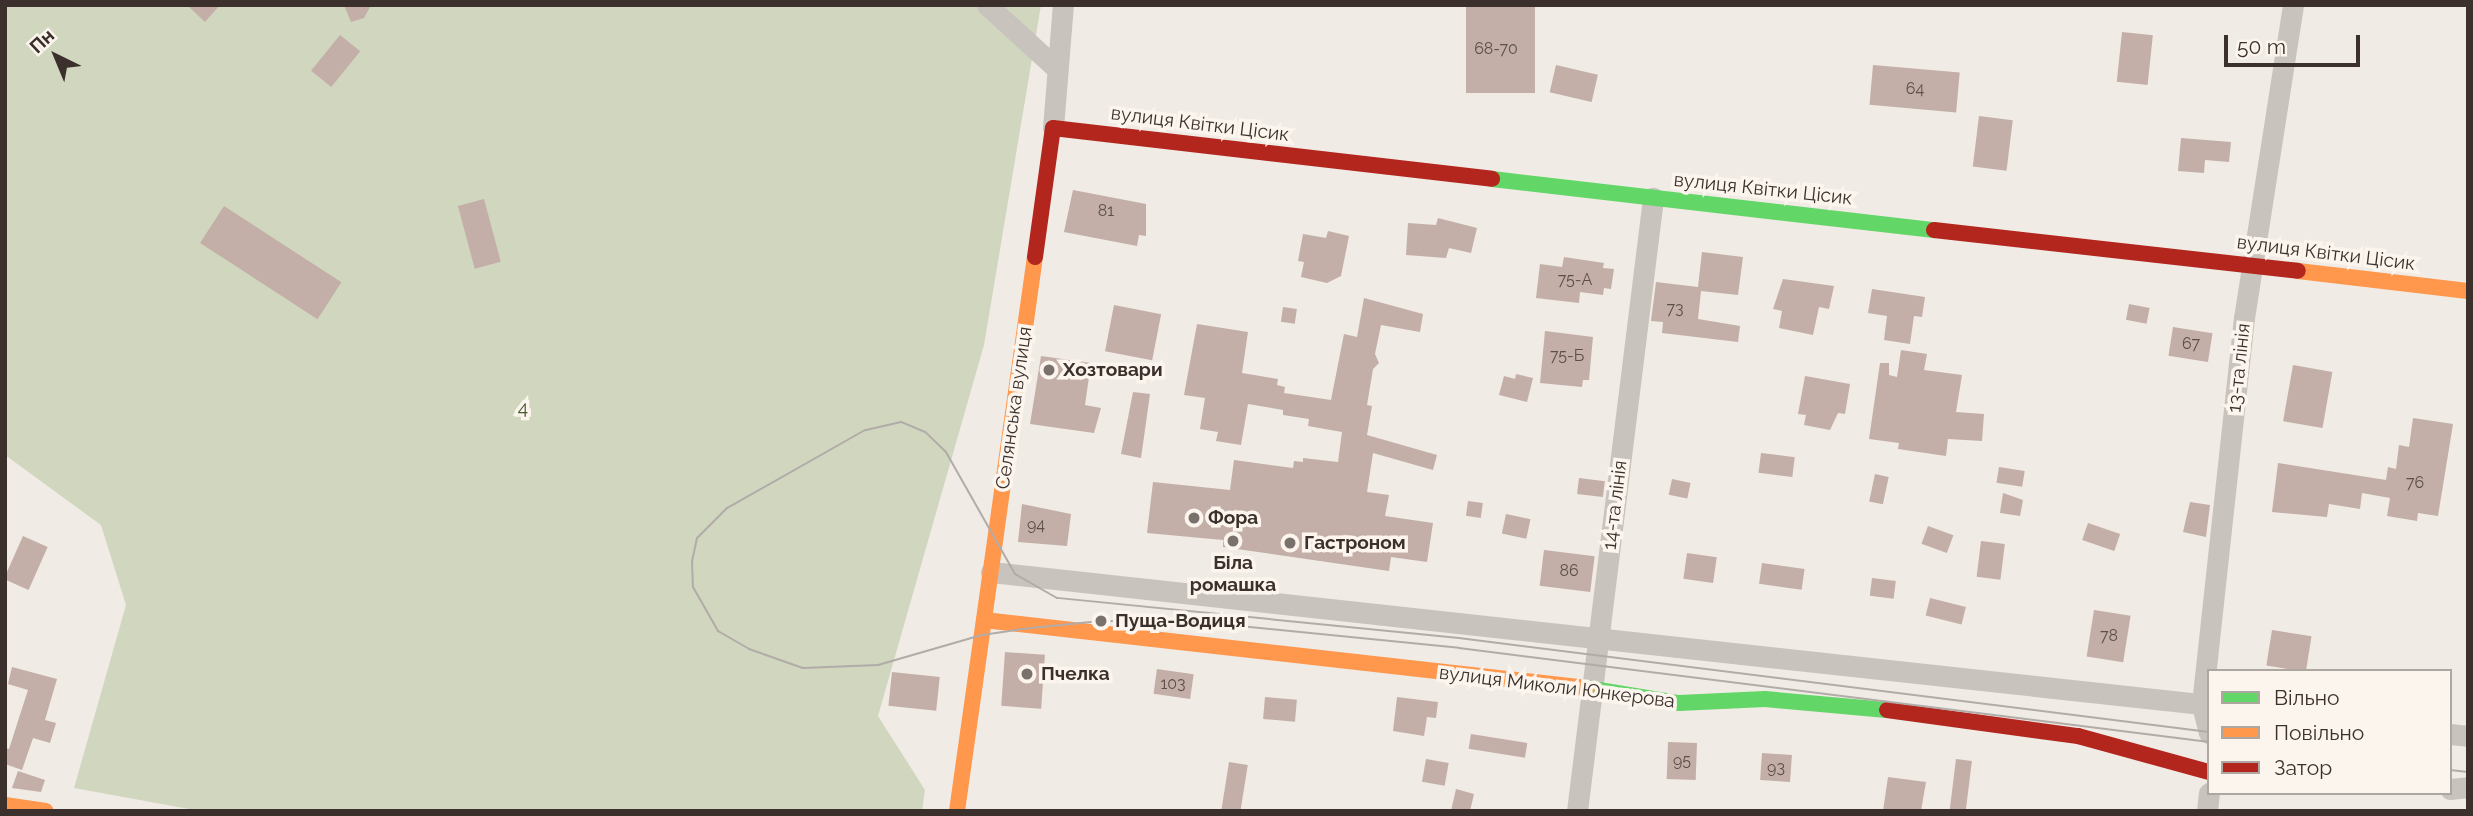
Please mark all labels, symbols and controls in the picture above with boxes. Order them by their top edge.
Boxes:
north arrow [21,21,91,91]
scale bar [2228,21,2364,65]
text: Пн [25,24,58,57]
text: 50 m [2237,34,2286,59]
house number: 68-70 [1474,39,1518,59]
house number: 64 [1906,79,1924,99]
street label: вулиця Квітки Цісик [1110,102,1290,146]
street label: вулиця Квітки Цісик [1673,168,1853,210]
house number: 81 [1098,201,1114,221]
street label: вулиця Квітки Цісик [2236,231,2416,275]
house number: 75-А [1558,270,1592,290]
house number: 73 [1666,299,1684,319]
street label: 13-та лінія [2223,322,2255,414]
street label: Селянська вулиця [991,325,1037,491]
house number: 67 [2182,334,2200,354]
house number: 75-Б [1550,346,1584,366]
place label: Хозтовари [1063,359,1163,381]
marker: Хозтовари [1041,362,1057,378]
park label: 4 [518,397,528,419]
street label: 14-та лінія [1598,459,1632,551]
house number: 76 [2406,473,2424,493]
place label: Фора [1208,507,1258,529]
marker: Фора [1186,510,1202,526]
house number: 94 [1027,515,1045,535]
place label: Гастроном [1304,532,1406,554]
marker: Біла ромашка [1225,533,1241,549]
marker: Гастроном [1282,535,1298,551]
place label: Біла ромашка [1190,552,1276,596]
house number: 86 [1559,561,1579,581]
place label: Пуща-Водиця [1115,610,1246,632]
marker: Пуща-Водиця [1093,613,1109,629]
house number: 78 [2100,626,2118,646]
street label: вулиця Миколи Юнкерова [1438,661,1676,713]
place label: Пчелка [1041,663,1110,685]
marker: Пчелка [1019,666,1035,682]
legend [2207,669,2452,795]
house number: 103 [1160,674,1186,694]
text: Вільно [2274,685,2340,710]
text: Повільно [2274,720,2364,745]
house number: 95 [1673,751,1691,771]
text: Затор [2274,755,2332,780]
house number: 93 [1767,758,1785,778]

